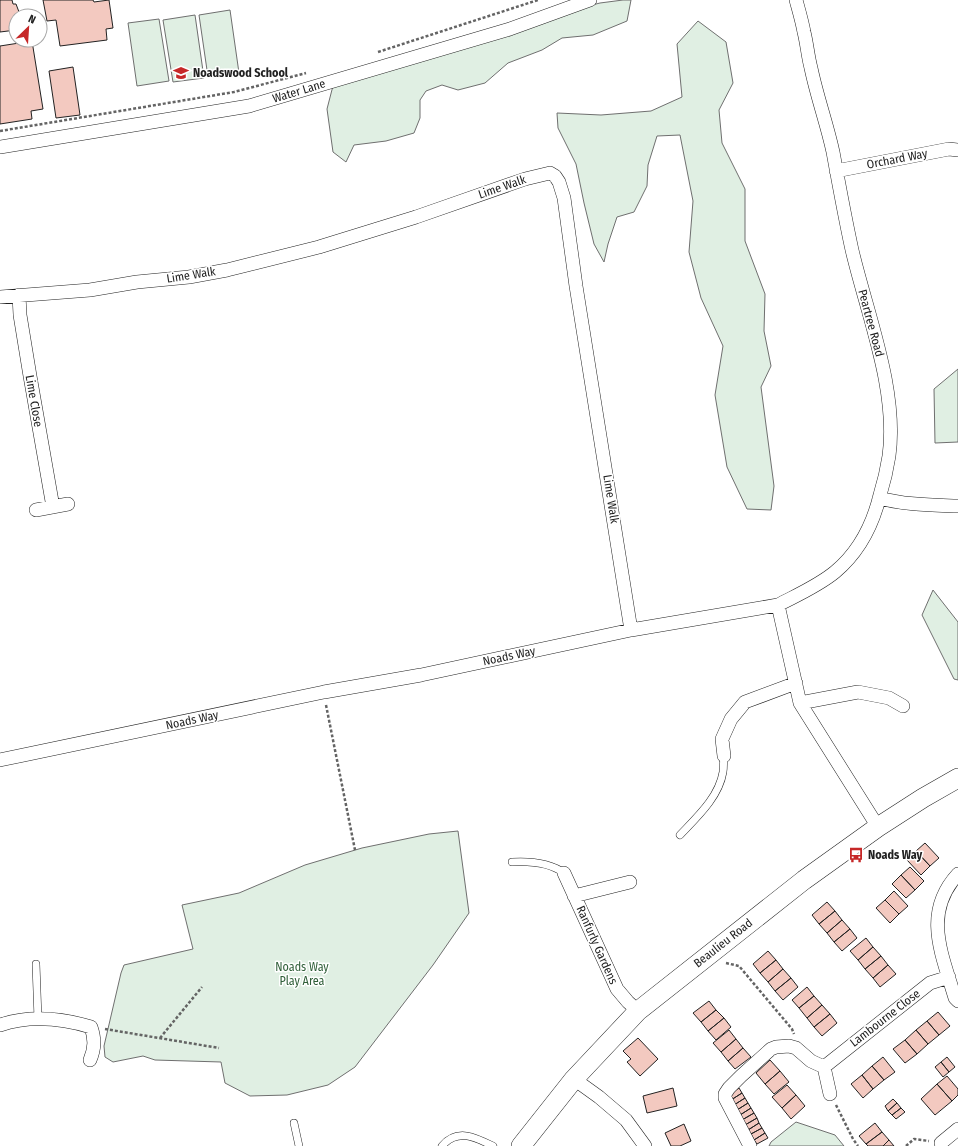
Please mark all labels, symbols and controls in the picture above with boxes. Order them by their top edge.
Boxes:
north arrow [8,8,48,48]
text: N [26,12,38,27]
school or university icon: Noadswood School [172,64,190,82]
place label: Noadswood School [193,66,289,80]
street label: Water Lane [271,76,327,106]
street label: Orchard Way [865,146,929,172]
street label: Lime Walk [476,172,528,202]
street label: Lime Walk [165,264,217,286]
street label: Peartree Road [855,288,887,358]
street label: Lime Close [23,374,45,428]
street label: Lime Walk [600,473,622,525]
street label: Noads Way [481,643,537,668]
street label: Noads Way [164,707,220,732]
bus stop icon: Noads Way [847,846,865,864]
place label: Noads Way [868,848,922,862]
street label: Ranfurly Gardens [573,904,621,986]
street label: Beaulieu Road [691,916,755,970]
park label: Noads Way Play Area [275,960,329,988]
street label: Lambourne Close [847,986,923,1050]

